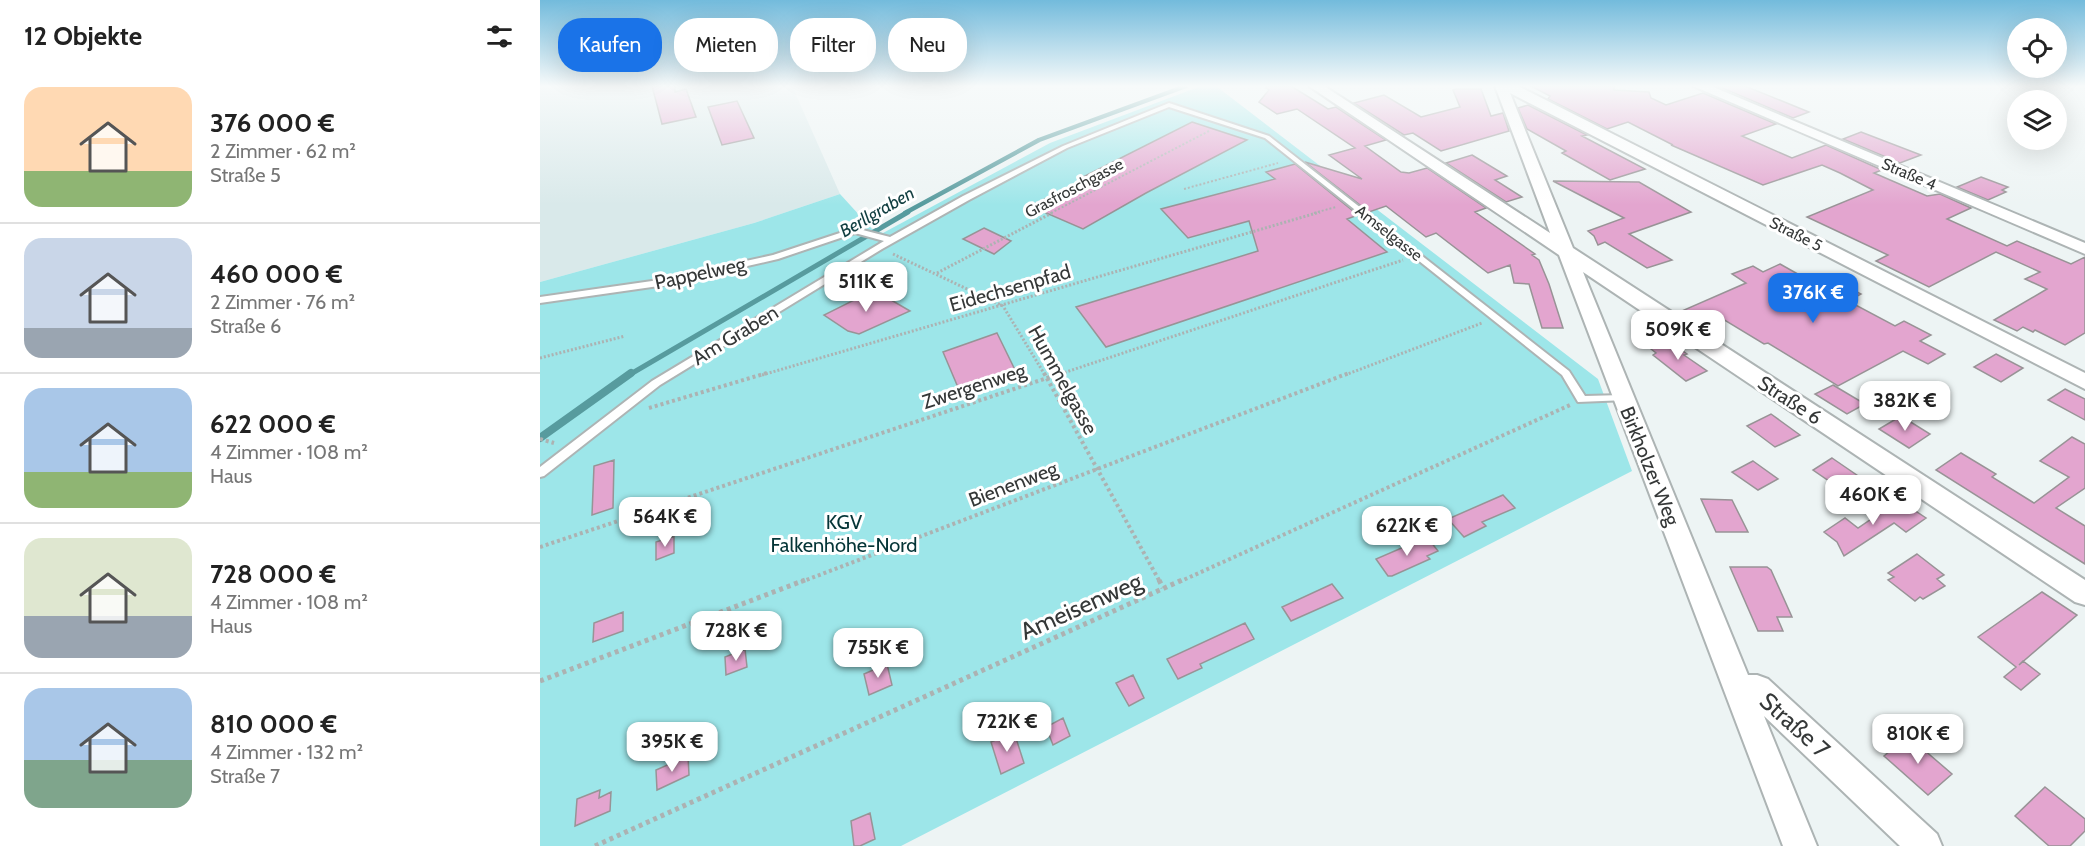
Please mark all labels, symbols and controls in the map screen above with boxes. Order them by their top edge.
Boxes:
chip: Kaufen [558,18,662,72]
chip: Mieten [674,18,778,72]
chip: Filter [790,18,876,72]
chip: Neu [888,18,967,72]
map controls [2007,18,2067,150]
button: locate [2007,18,2067,78]
text: 12 Objekte [24,20,142,52]
icon: filters [483,20,516,53]
button: layers [2007,90,2067,150]
text: 376 000 € [210,107,335,139]
icon: home [72,111,144,183]
text: 2 Zimmer · 62 m² [210,139,356,163]
street label: Grasfroschgasse [1022,154,1126,222]
street label: Straße 4 [1879,154,1939,194]
text: Straße 5 [210,163,281,187]
water label: Berllgraben [836,182,918,242]
street label: Amselgasse [1352,201,1426,265]
street label: Straße 5 [1766,213,1826,255]
street label: Pappelweg [652,251,749,294]
text: 460 000 € [210,258,343,290]
street label: Eidechsenpfad [947,259,1073,317]
icon: home [72,262,144,334]
pin: 511K € [817,262,915,313]
text: 511K € [838,269,894,293]
pin: 376K € [1764,273,1862,324]
text: 376K € [1782,280,1844,304]
text: 2 Zimmer · 76 m² [210,290,355,314]
street label: Am Graben [688,300,782,370]
pin: 509K € [1629,310,1727,361]
text: Straße 6 [210,314,281,338]
text: 509K € [1645,317,1711,341]
street label: Hummelgasse [1023,321,1103,439]
street label: Zwergenweg [919,358,1030,414]
street label: Straße 6 [1754,370,1826,430]
pin: 382K € [1856,381,1954,432]
text: 382K € [1873,388,1937,412]
street label: Birkholzer Weg [1615,403,1685,530]
text: 622 000 € [210,408,336,440]
icon: home [72,412,144,484]
text: 4 Zimmer · 108 m² [210,440,368,464]
street label: Bienenweg [965,456,1062,512]
text: Haus [210,464,252,488]
pin: 460K € [1824,475,1922,526]
text: 460K € [1839,482,1907,506]
pin: 564K € [616,497,714,548]
text: 564K € [633,504,697,528]
pin: 622K € [1358,506,1456,557]
park label: KGV Falkenhöhe-Nord [771,510,917,557]
text: 622K € [1376,513,1438,537]
text: 728 000 € [210,558,336,590]
icon: home [72,562,144,634]
street label: Ameisenweg [1016,566,1147,646]
text: 4 Zimmer · 108 m² [210,590,368,614]
pin: 728K € [687,611,785,662]
text: Haus [210,614,252,638]
text: 728K € [705,618,767,642]
pin: 755K € [829,628,927,679]
text: 755K € [847,635,909,659]
street label: Straße 7 [1754,686,1836,764]
pin: 722K € [958,702,1056,753]
text: 810 000 € [210,708,337,740]
text: 722K € [976,709,1038,733]
icon: home [72,712,144,784]
pin: 810K € [1869,714,1967,765]
text: 810K € [1886,721,1950,745]
pin: 395K € [623,722,721,773]
text: 395K € [641,729,703,753]
text: 4 Zimmer · 132 m² [210,740,363,764]
text: Straße 7 [210,764,280,788]

